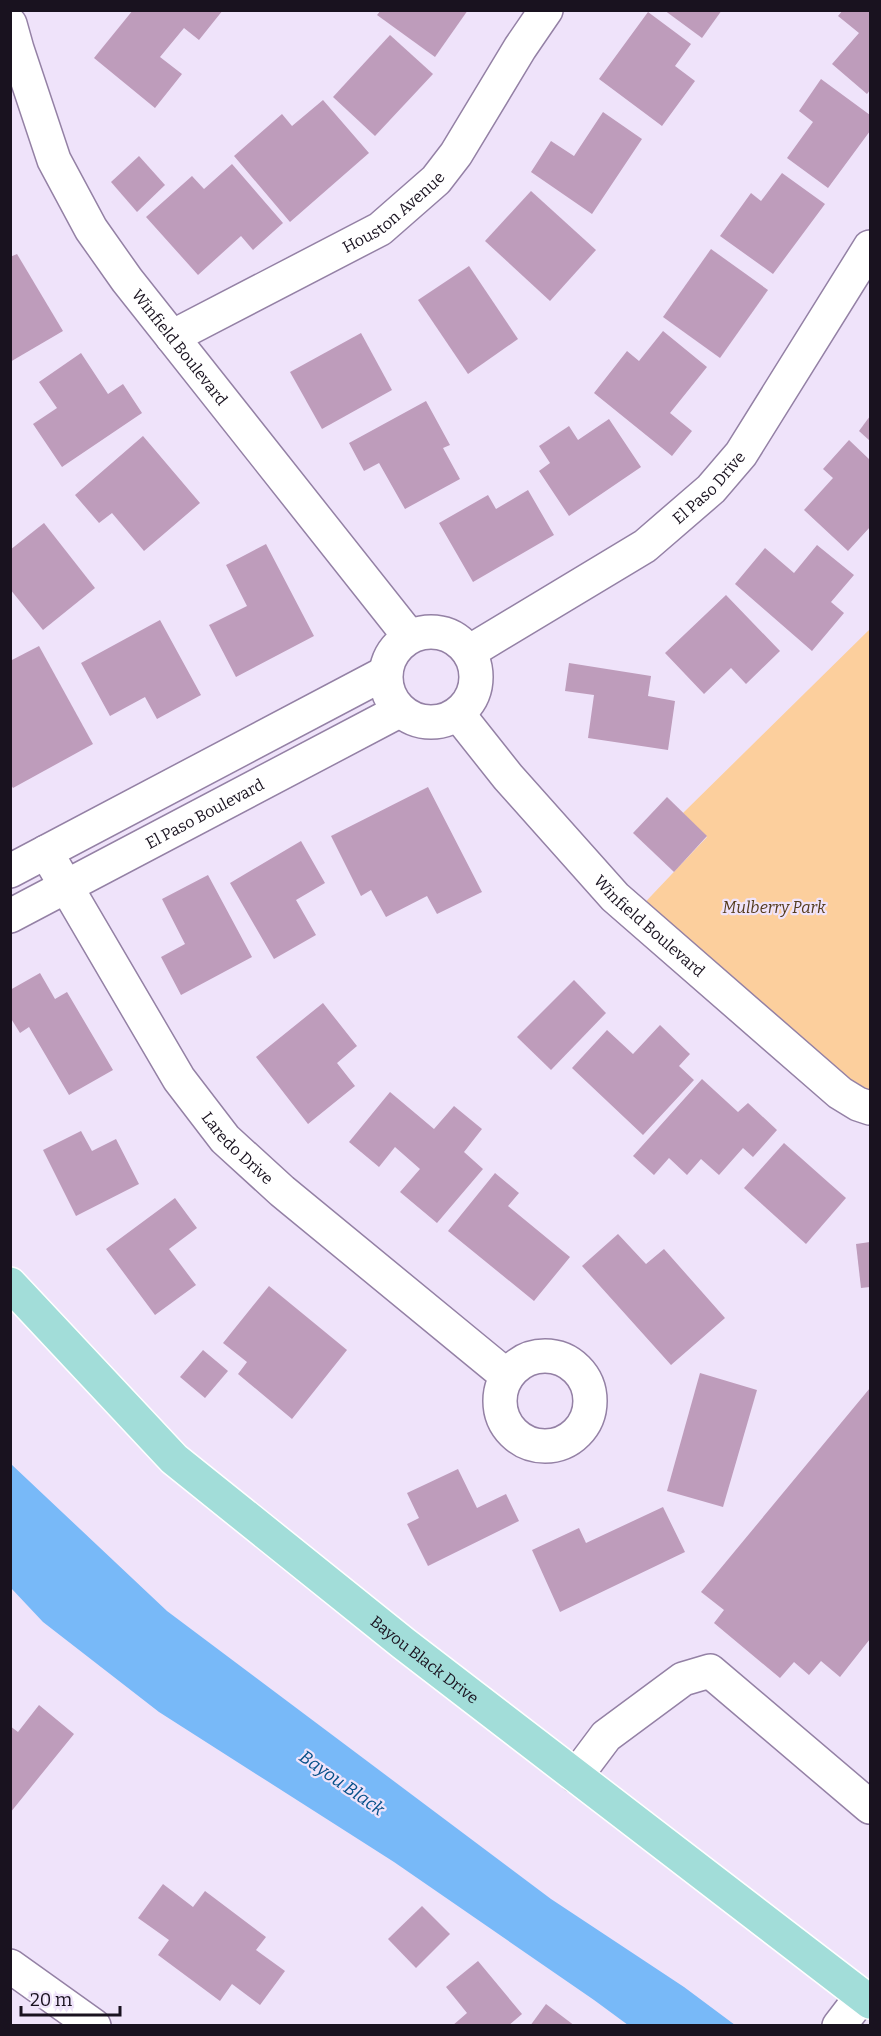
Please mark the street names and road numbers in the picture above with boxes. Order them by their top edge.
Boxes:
street label: Houston Avenue [339,168,449,257]
street label: Winfield Boulevard [128,285,232,409]
street label: El Paso Drive [669,448,749,528]
street label: El Paso Boulevard [142,775,268,853]
street label: Winfield Boulevard [590,871,709,981]
street label: Laredo Drive [198,1108,277,1188]
street label: Bayou Black Drive [367,1612,482,1708]

